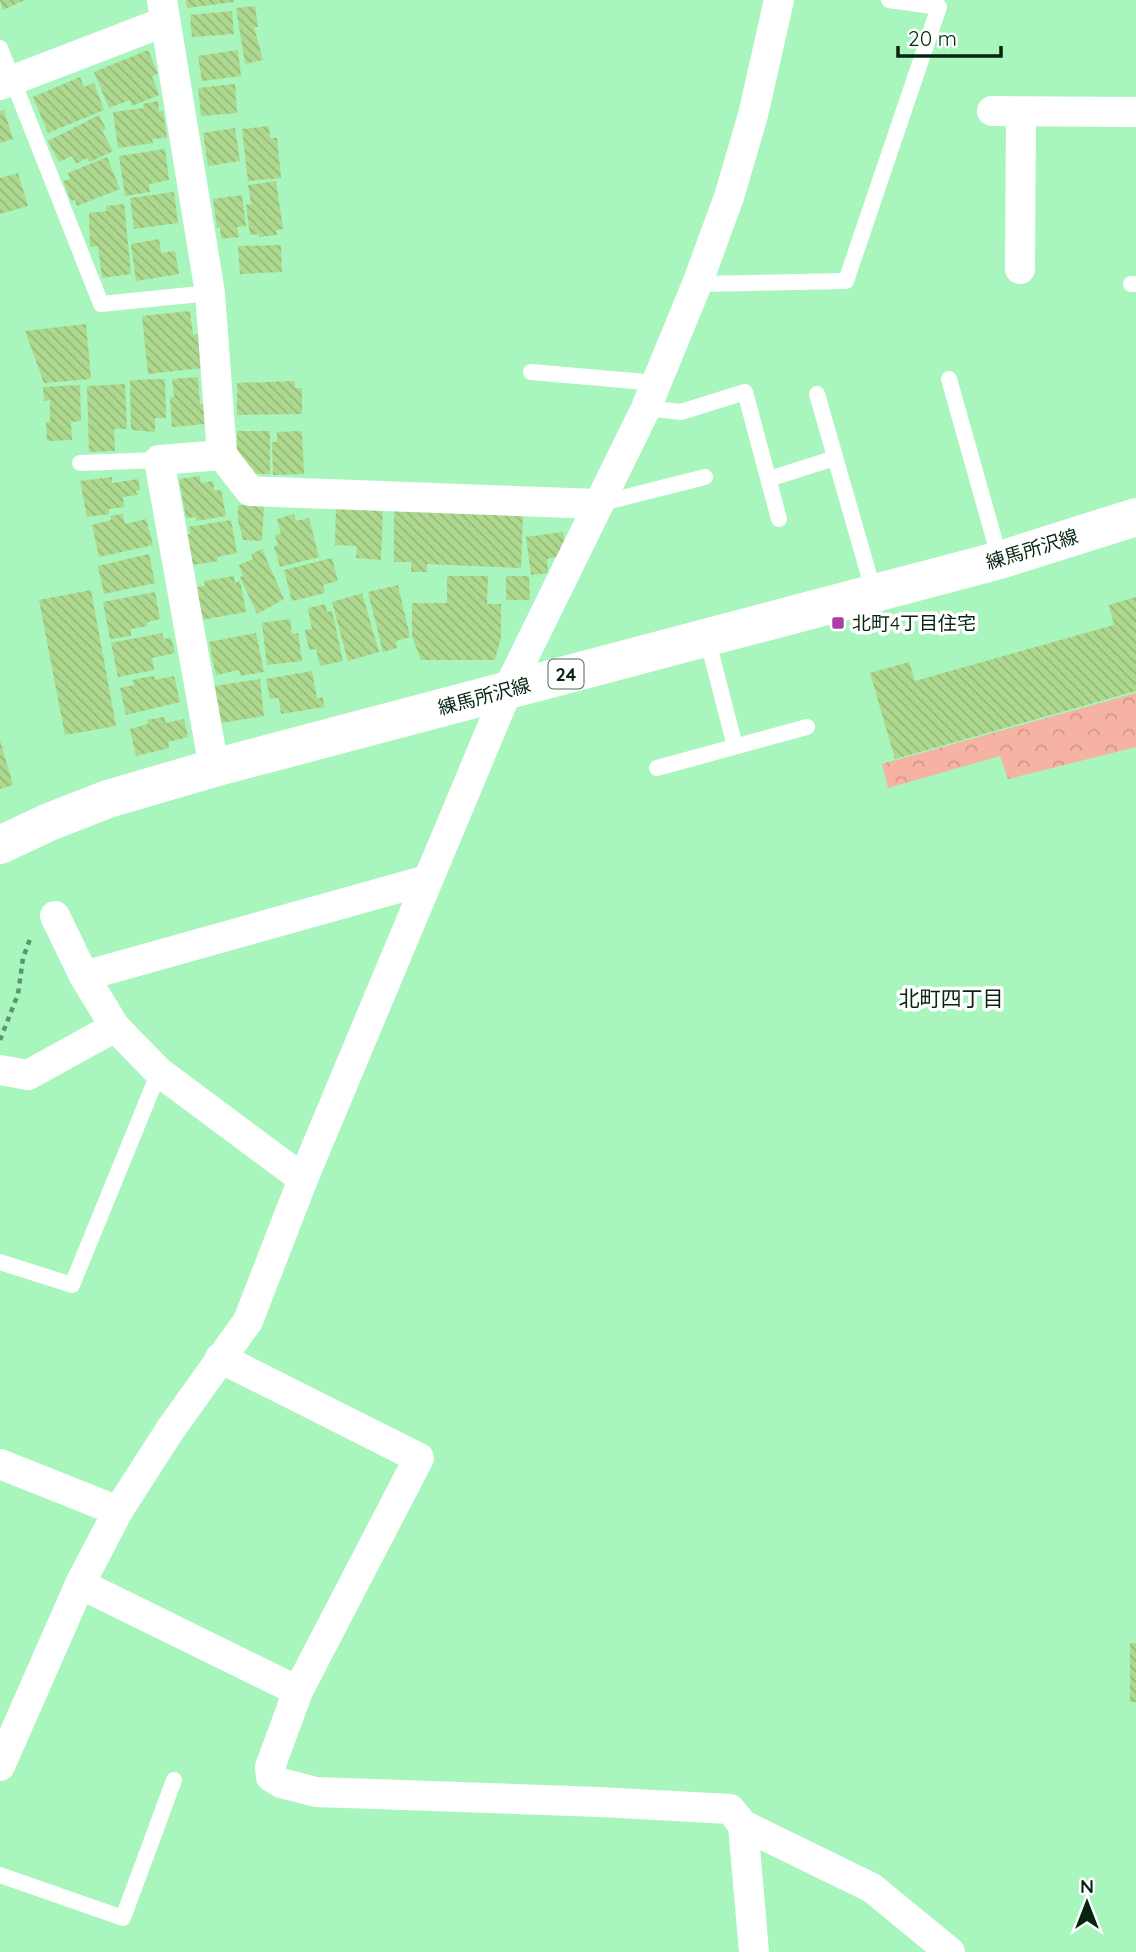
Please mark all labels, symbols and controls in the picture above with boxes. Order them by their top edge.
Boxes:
scale bar [898,14,1001,58]
text: 20 m [908,25,957,51]
street label: 練馬所沢線 [983,524,1081,574]
place label: 北町4丁目住宅 [852,611,976,635]
marker: 北町4丁目住宅 [830,615,846,631]
road number: 24 [548,660,584,688]
street label: 練馬所沢線 [435,672,533,720]
district label: 北町四丁目 [899,985,1004,1011]
north arrow [1052,1868,1122,1938]
text: N [1080,1874,1094,1898]

